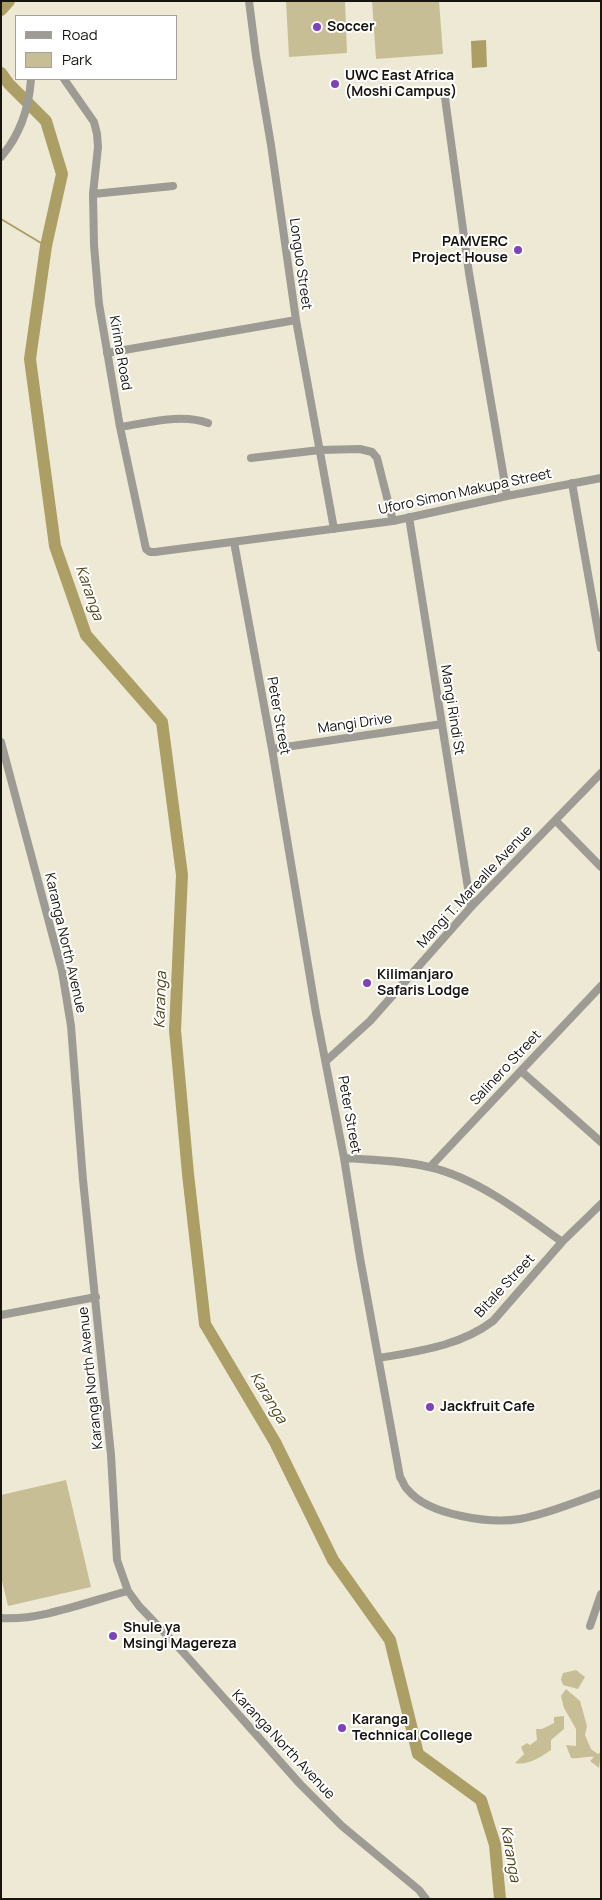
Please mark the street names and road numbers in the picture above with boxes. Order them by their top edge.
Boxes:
street label: Longuo Street [285,217,315,311]
street label: Kirima Road [105,314,135,392]
street label: Uforo Simon Makupa Street [377,465,553,519]
street label: Mangi Rindi St [437,664,467,756]
street label: Peter Street [263,676,293,756]
street label: Mangi Drive [317,710,393,738]
street label: Mangi T. Marealle Avenue [414,822,536,952]
street label: Karanga North Avenue [41,871,89,1015]
street label: Salinero Street [467,1027,545,1109]
street label: Peter Street [334,1075,364,1155]
street label: Bitale Street [471,1251,539,1321]
street label: Karanga North Avenue [75,1306,107,1450]
street label: Karanga North Avenue [228,1687,338,1803]

